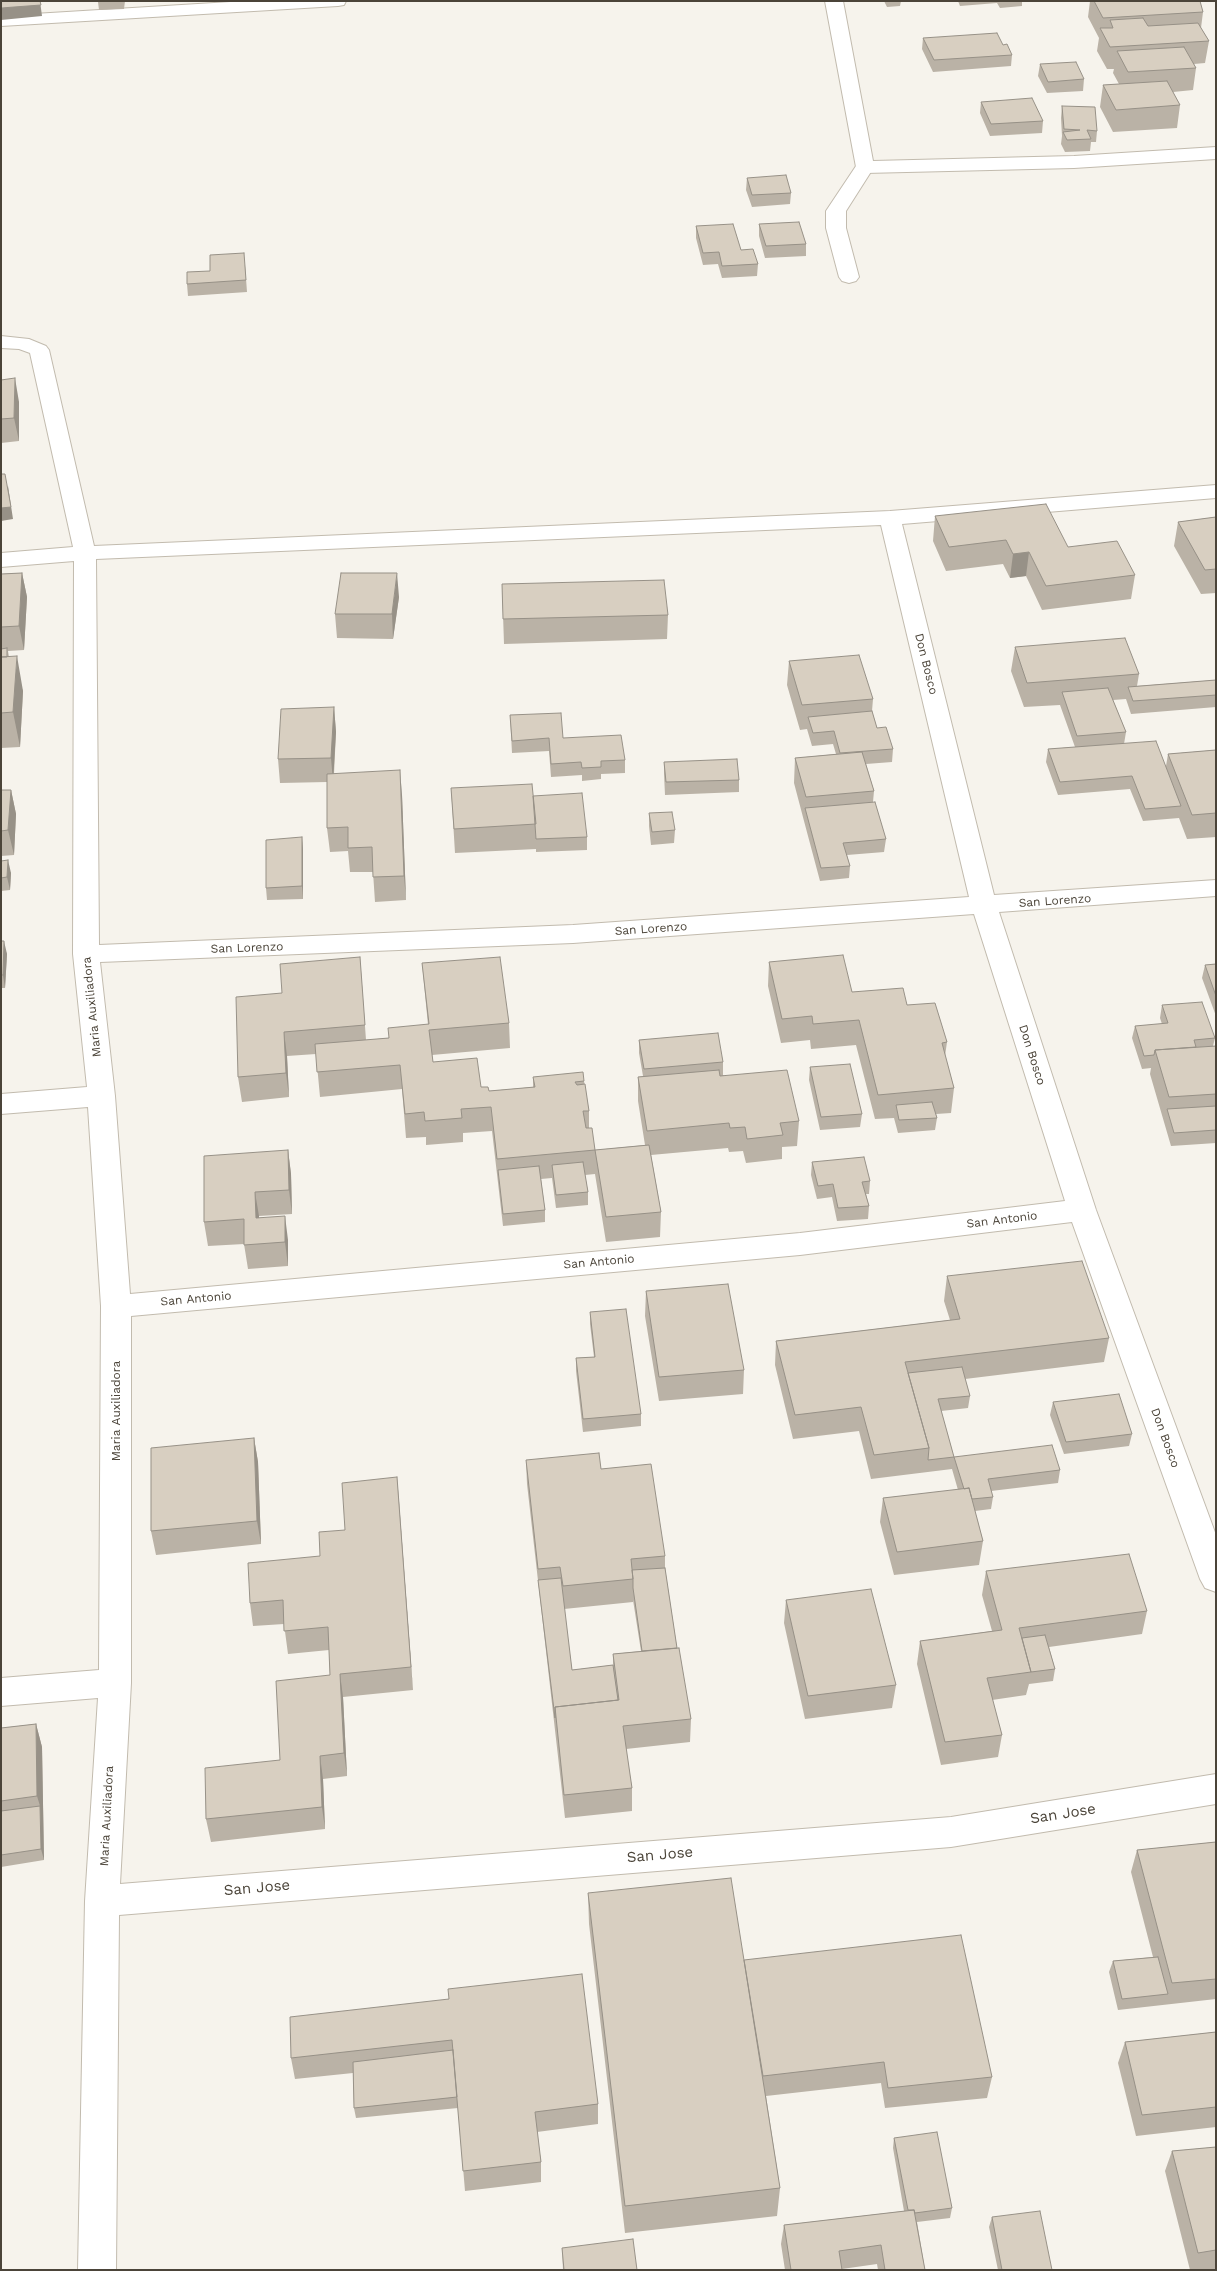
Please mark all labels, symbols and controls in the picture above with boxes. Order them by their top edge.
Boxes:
street label: Don Bosco [911,632,941,696]
street label: San Lorenzo [1018,891,1092,911]
street label: San Lorenzo [614,919,688,939]
street label: San Lorenzo [210,940,284,956]
street label: Maria Auxiliadora [80,956,104,1058]
street label: Don Bosco [1015,1023,1049,1087]
street label: San Antonio [966,1209,1038,1231]
street label: San Antonio [563,1252,635,1272]
street label: San Antonio [160,1289,232,1309]
street label: Maria Auxiliadora [109,1361,123,1461]
street label: Don Bosco [1148,1406,1182,1470]
street label: Maria Auxiliadora [97,1765,117,1867]
street label: San Jose [1029,1800,1097,1828]
street label: San Jose [626,1843,694,1867]
street label: San Jose [223,1876,291,1900]

